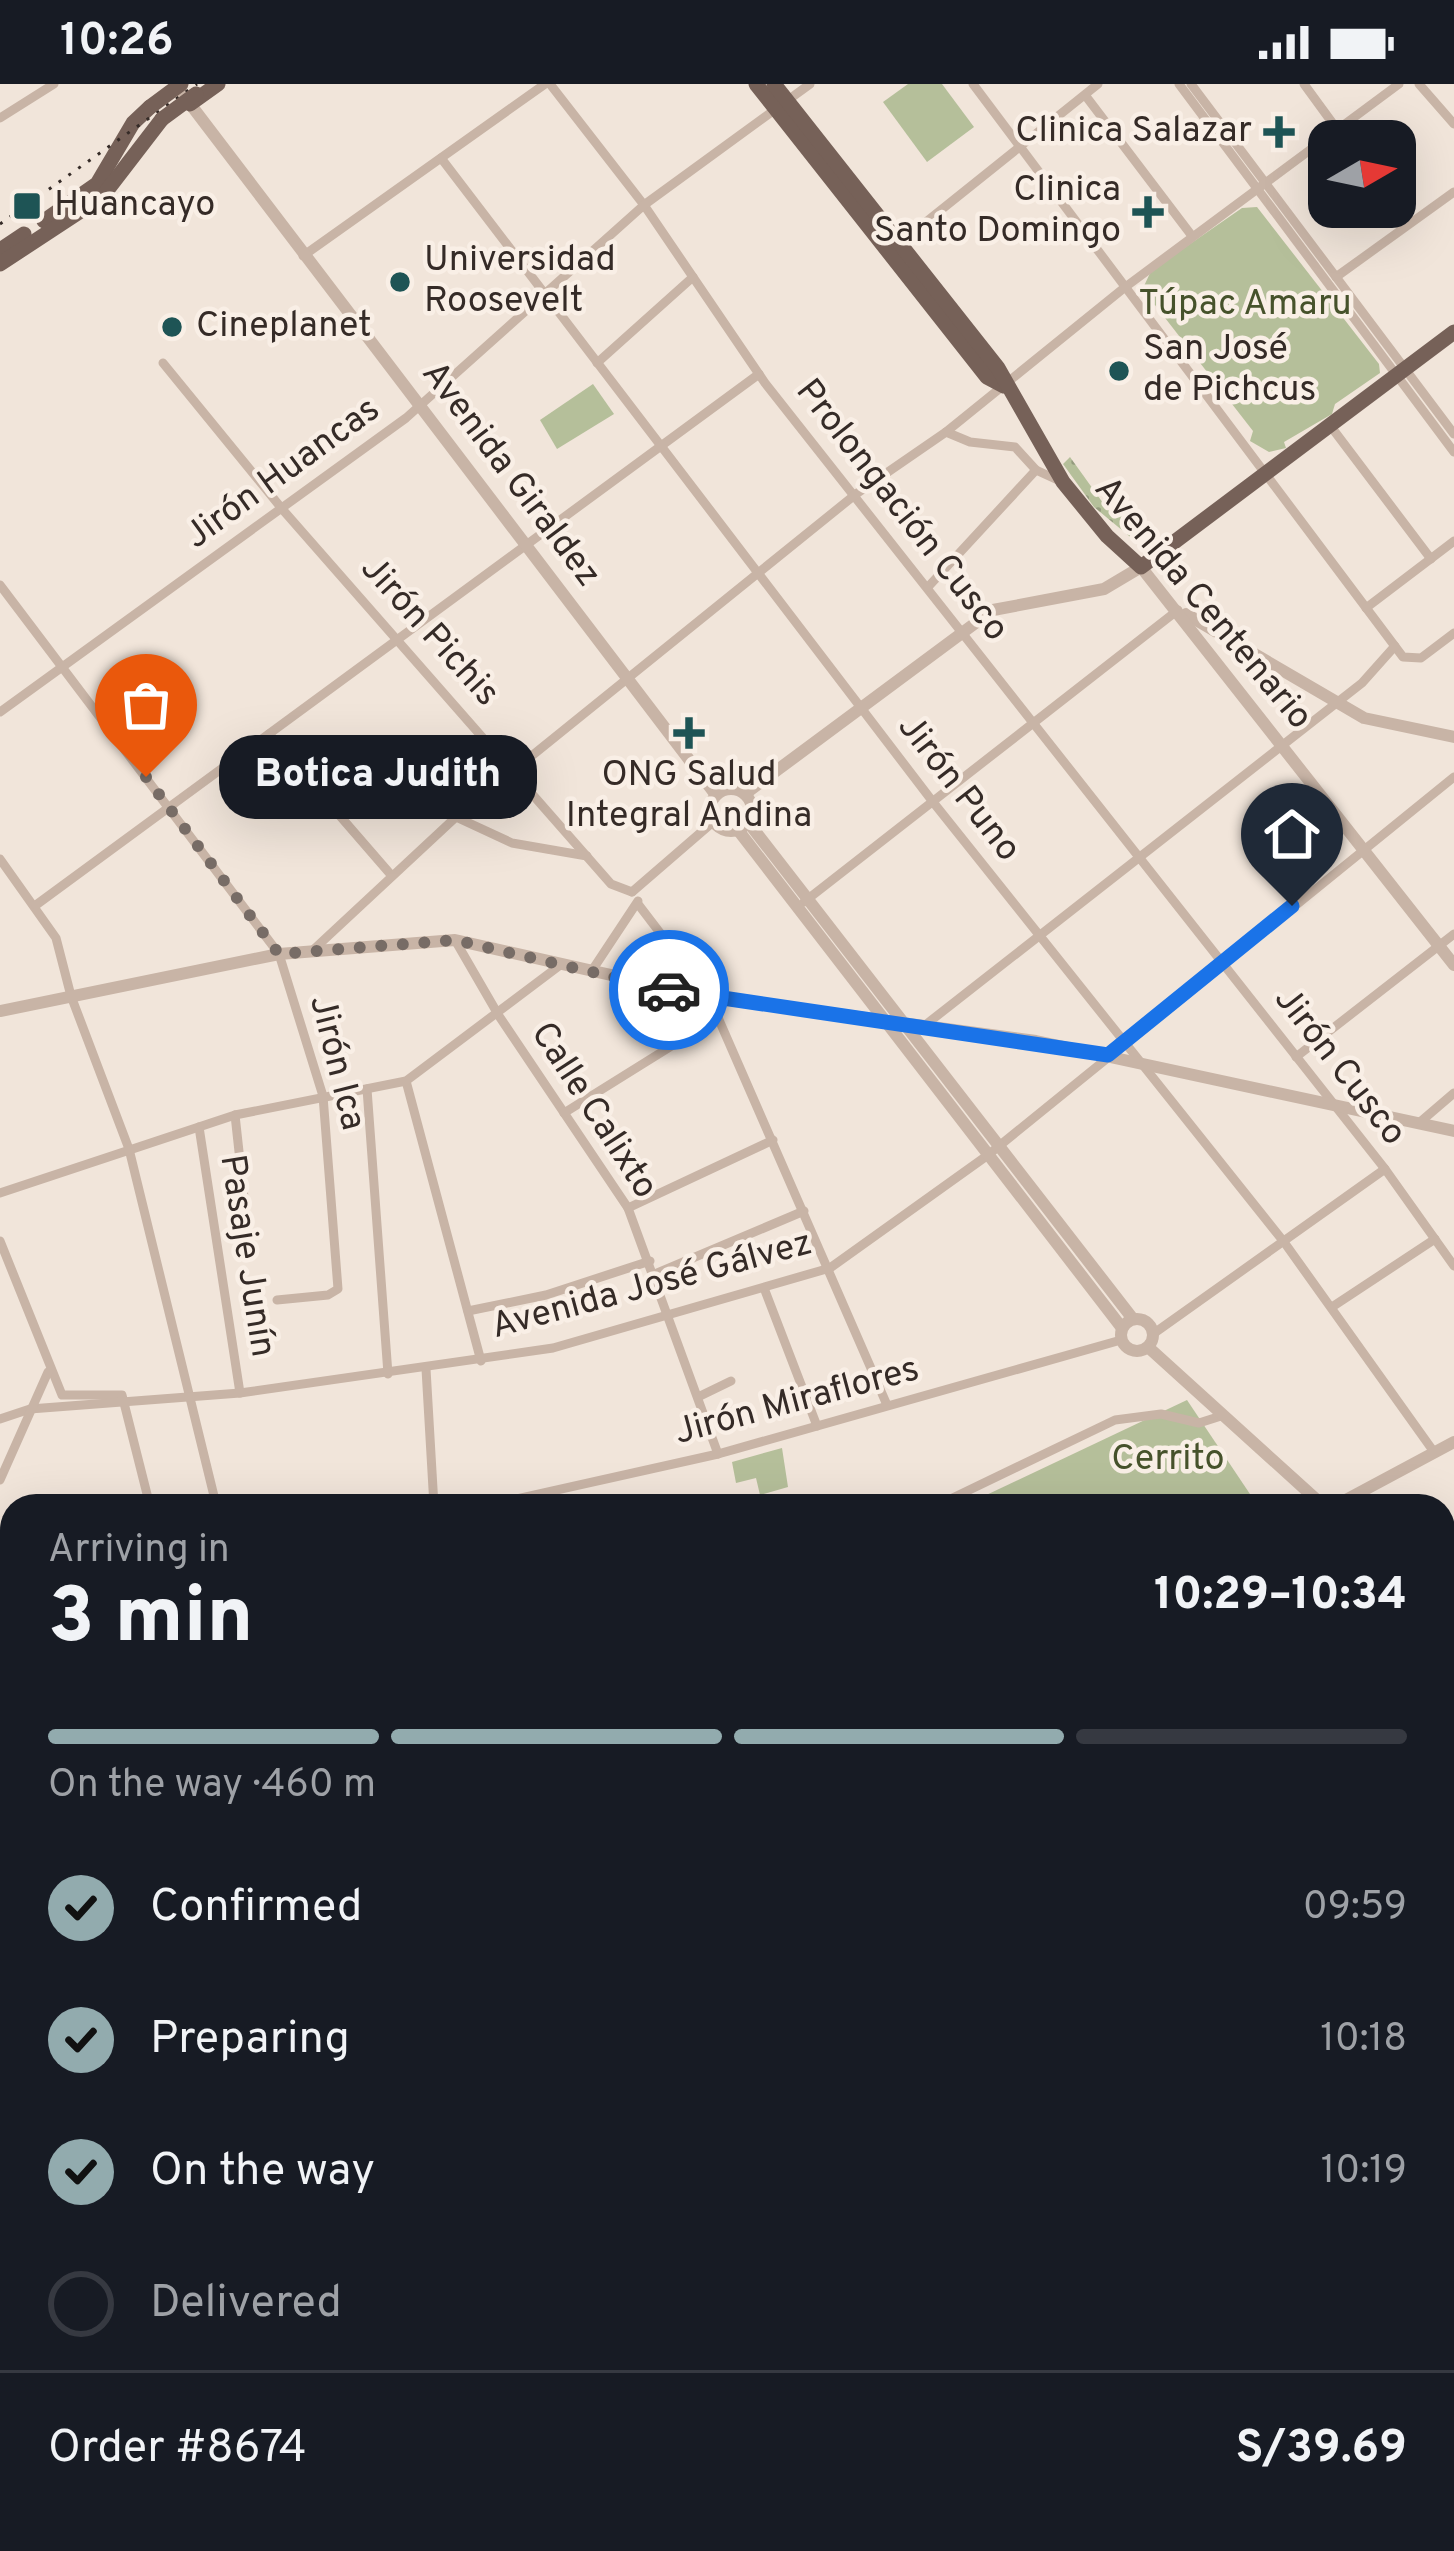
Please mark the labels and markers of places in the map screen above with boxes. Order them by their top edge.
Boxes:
place label: Clinica Salazar [1015,109,1252,155]
marker: Clinica Salazar [1263,116,1295,148]
place label: Clinica Santo Domingo [874,168,1121,255]
place label: Huancayo [54,183,215,229]
marker: Huancayo [11,190,43,222]
marker: Clinica Santo Domingo [1132,196,1164,228]
place label: Universidad Roosevelt [424,238,616,325]
marker: Universidad Roosevelt [387,269,413,295]
place label: Cineplanet [196,304,372,350]
marker: Cineplanet [159,314,185,340]
place label: San José de Pichcus [1143,327,1316,414]
marker: San José de Pichcus [1106,358,1132,384]
pin [95,654,197,777]
marker: ONG Salud Integral Andina [673,717,705,749]
callout: Botica Judith [218,735,536,819]
place label: ONG Salud Integral Andina [566,753,812,840]
pin [1241,783,1343,906]

